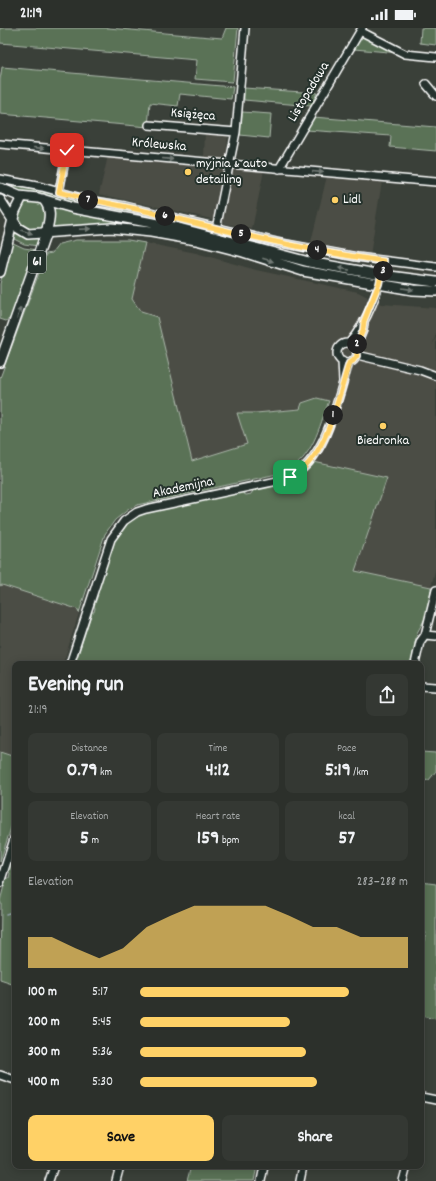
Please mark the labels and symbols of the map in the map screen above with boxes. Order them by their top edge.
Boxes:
street label: Listopadowa [283,58,335,126]
street label: Książęca [170,103,217,127]
pin [50,133,84,167]
street label: Królewska [131,133,187,157]
one-way arrow [33,144,45,151]
place label: myjnia & auto detailing [196,154,267,190]
one-way arrow [162,156,174,163]
marker: myjnia & auto detailing [183,167,193,177]
one-way arrow [312,169,324,175]
pin: 7 [78,190,98,210]
place label: Lidl [343,190,362,210]
marker: Lidl [330,195,340,205]
pin: 6 [155,206,175,226]
pin: 5 [231,224,251,244]
one-way arrow [79,226,91,233]
one-way arrow [21,230,33,236]
pin: 4 [307,240,327,260]
road number: 61 [28,251,46,273]
one-way arrow [262,257,274,263]
pin: 3 [373,261,393,281]
one-way arrow [338,265,350,271]
one-way arrow [401,286,414,292]
one-way arrow [16,307,22,319]
pin: 2 [347,334,367,354]
pin: 1 [323,405,343,425]
marker: Biedronka [378,421,388,431]
place label: Biedronka [357,431,409,451]
pin [273,460,307,494]
street label: Akademijna [151,472,216,504]

